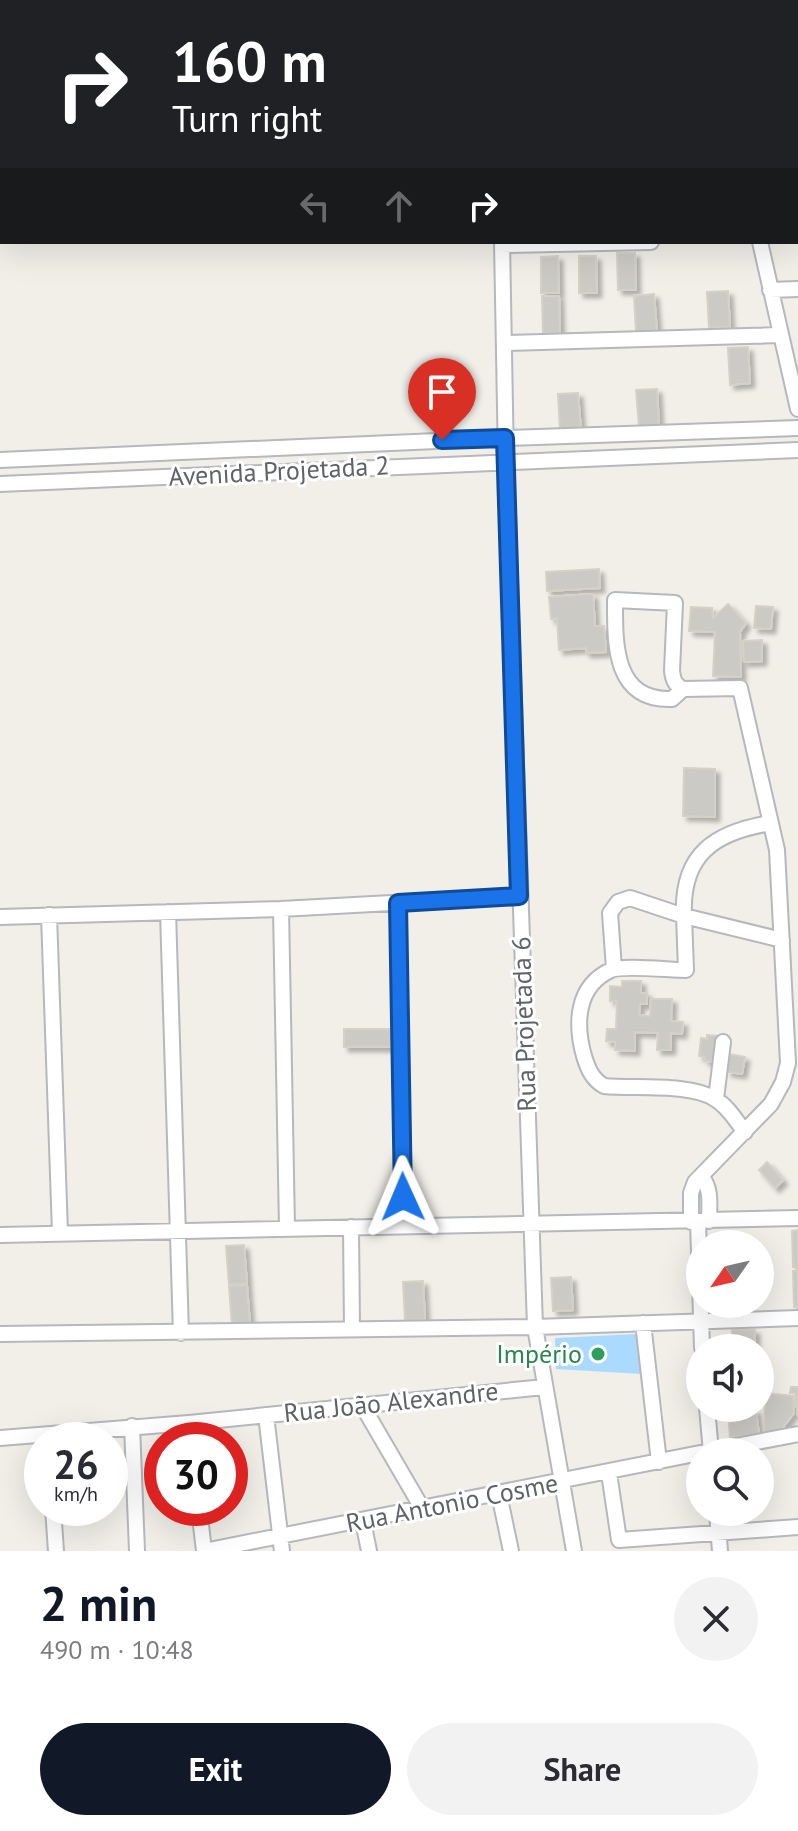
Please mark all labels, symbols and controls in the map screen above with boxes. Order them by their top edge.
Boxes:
text: 160 m [172,25,327,97]
icon: right [40,32,144,136]
text: Turn right [172,95,322,142]
icon: left [293,184,337,228]
icon: ahead [377,184,421,228]
icon: right [461,184,505,228]
pin [408,358,476,440]
icon: arrive [420,370,464,414]
street label: Avenida Projetada 2 [168,448,390,493]
street label: Rua Projetada 6 [504,936,543,1112]
position arrow [361,1155,445,1239]
north arrow [686,1230,774,1318]
map controls [686,1230,774,1526]
button: sound [686,1334,774,1422]
place label: Império [496,1337,582,1370]
marker: Império [589,1345,607,1363]
street label: Rua João Alexandre [282,1374,500,1429]
speed limit sign: 30 [144,1422,248,1526]
text: 26 [53,1438,99,1490]
button: search [686,1438,774,1526]
street label: Rua Antonio Cosme [343,1466,561,1539]
text: km/h [54,1481,98,1507]
text: 2 min [40,1572,157,1634]
button: close [674,1577,758,1661]
text: 490 m · 10:48 [40,1633,194,1666]
button: Exit [40,1723,391,1815]
button: Share [407,1723,758,1815]

